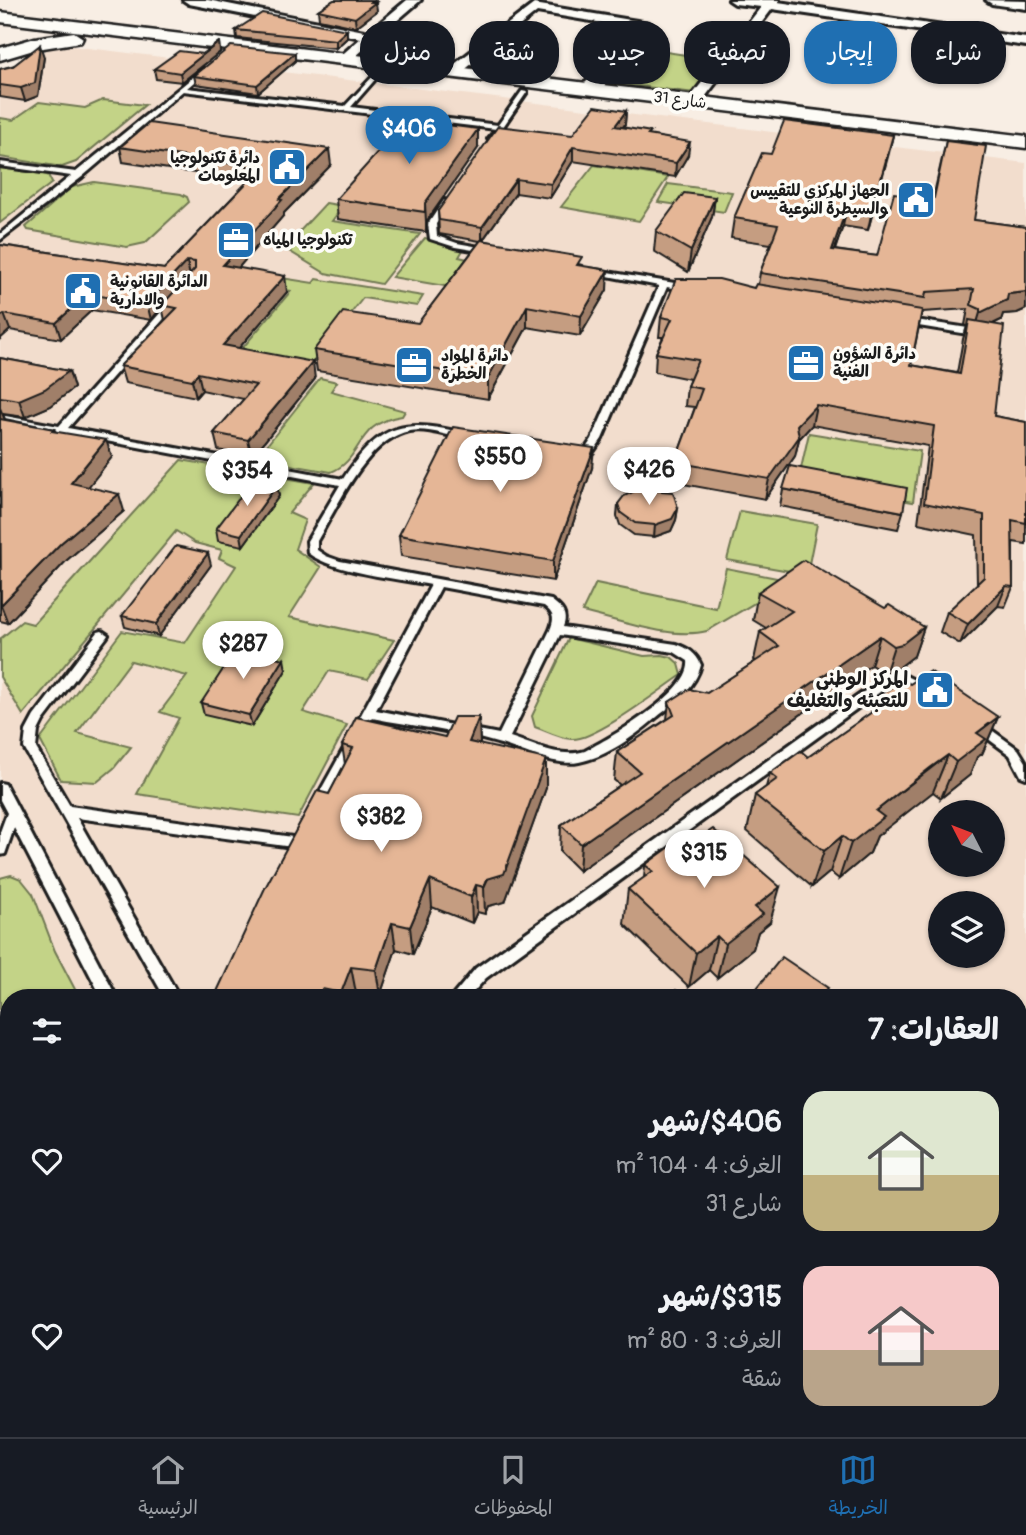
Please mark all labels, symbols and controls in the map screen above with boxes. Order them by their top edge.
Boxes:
chip: منزل [360,21,455,84]
chip: شقة [469,21,559,84]
chip: جديد [573,21,670,84]
chip: تصفية [684,21,790,84]
chip: إيجار [804,21,897,84]
chip: شراء [911,21,1006,84]
street label: شارع 31 [652,87,708,114]
pin: $406 [368,106,450,166]
text: $406 [382,114,436,143]
public building icon: دائرة تكنولوجيا المعلومات [266,146,308,188]
place label: دائرة تكنولوجيا المعلومات [170,148,260,186]
public building icon: الجهاز المركزي للتقييس والسيطرة النوعية [895,179,937,221]
place label: الجهاز المركزي للتقييس والسيطرة النوعية [750,181,889,220]
office icon: تكنولوجيا المياه [215,219,257,261]
place label: تكنولوجيا المياه [263,230,354,250]
public building icon: الدائرة القانونية والادارية [62,270,104,312]
place label: الدائرة القانونية والادارية [110,272,207,310]
office icon: دائرة الشؤون الفنية [785,342,827,384]
office icon: دائرة المواد الخطرة [393,344,435,386]
place label: دائرة الشؤون الفنية [833,344,916,382]
place label: دائرة المواد الخطرة [441,346,509,384]
pin: $550 [459,434,541,494]
text: $550 [473,442,527,471]
pin: $354 [206,448,288,508]
pin: $426 [608,448,690,507]
text: $426 [623,455,675,484]
text: $354 [221,456,273,485]
pin: $287 [202,622,284,681]
text: $287 [218,629,268,658]
place label: المركز الوطني للتعبئه والتغليف [787,667,908,713]
public building icon: المركز الوطني للتعبئه والتغليف [914,669,956,711]
pin: $382 [340,794,422,854]
north arrow [928,800,1004,877]
map controls [928,800,1005,968]
text: $382 [356,802,406,831]
pin: $315 [663,830,745,890]
text: $315 [681,838,727,867]
button: layers [928,891,1005,968]
text: العقارات: 7 [868,1011,999,1048]
icon: filters [28,1012,66,1050]
text: $406/شهر [650,1103,782,1140]
icon: home [859,1119,943,1203]
icon: heart [28,1142,66,1180]
text: الغرف: 4 · 104 m² [616,1151,782,1180]
text: شارع 31 [705,1189,782,1218]
text: $315/شهر [660,1278,782,1315]
icon: home [859,1294,943,1378]
icon: heart [28,1317,66,1355]
text: الغرف: 3 · 80 m² [627,1326,782,1355]
text: شقة [742,1364,782,1393]
tab: الرئيسية [138,1451,198,1524]
tab: المحفوظات [474,1451,552,1524]
tab: الخريطة [829,1451,888,1524]

